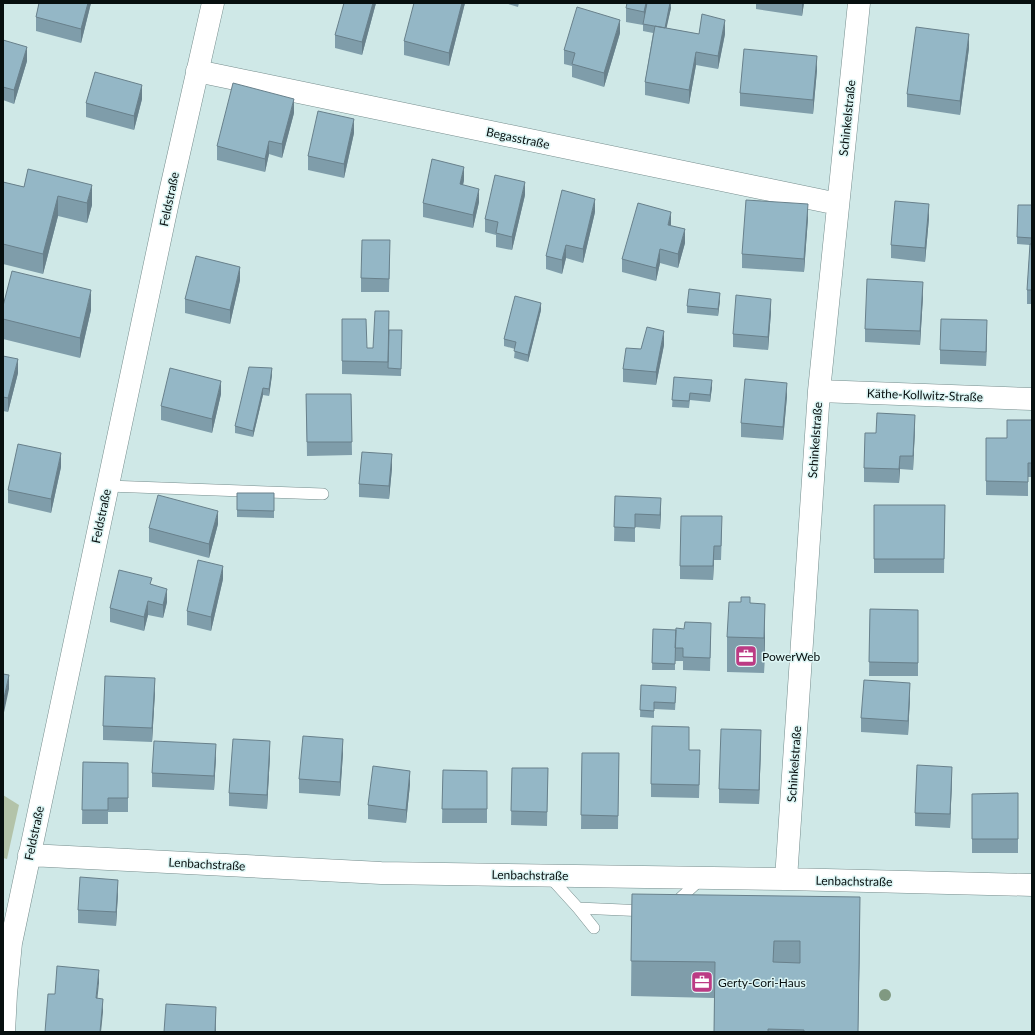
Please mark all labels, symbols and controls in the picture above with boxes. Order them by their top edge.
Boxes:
street label: Schinkelstraße [836,79,858,157]
street label: Begasstraße [485,124,551,152]
street label: Feldstraße [156,170,182,228]
street label: Käthe-Kollwitz-Straße [867,385,983,405]
street label: Schinkelstraße [805,401,825,479]
street label: Feldstraße [88,487,114,545]
office icon: PowerWeb [733,643,759,669]
place label: PowerWeb [762,649,821,664]
street label: Schinkelstraße [784,725,804,803]
street label: Feldstraße [21,804,47,862]
street label: Lenbachstraße [168,854,246,874]
street label: Lenbachstraße [491,867,569,883]
street label: Lenbachstraße [815,873,893,889]
office icon: Gerty-Cori-Haus [689,969,715,995]
place label: Gerty-Cori-Haus [718,975,806,990]

